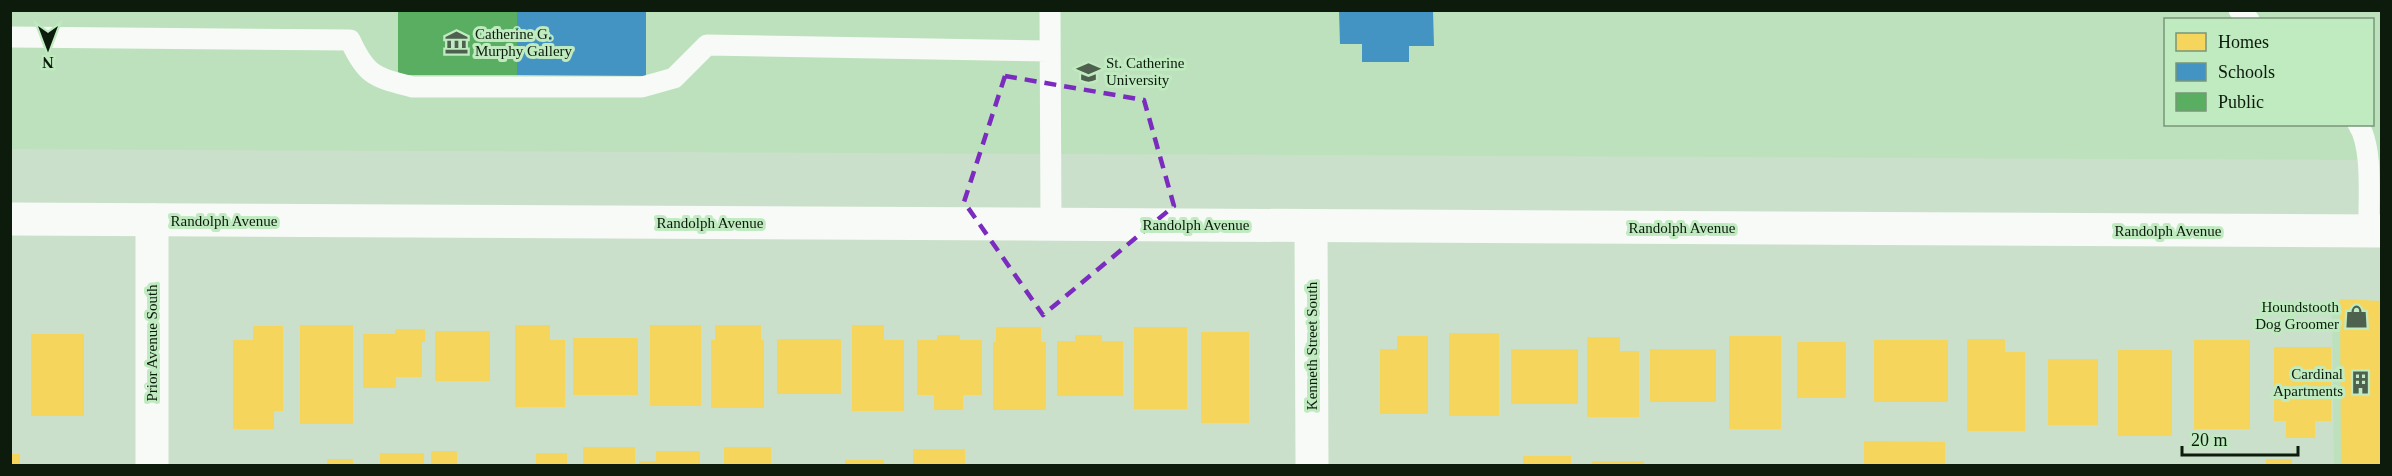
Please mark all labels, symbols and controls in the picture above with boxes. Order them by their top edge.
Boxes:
north arrow [18,18,78,78]
legend [2164,18,2374,126]
place label: Catherine G. Murphy Gallery [475,26,573,59]
museum icon: Catherine G. Murphy Gallery [444,30,470,56]
text: Homes [2218,32,2269,52]
text: N [42,54,54,71]
place label: St. Catherine University [1106,55,1185,88]
school or university icon: St. Catherine University [1075,59,1101,85]
text: Schools [2218,62,2275,82]
text: Public [2218,92,2264,112]
street label: Randolph Avenue [171,213,278,229]
street label: Randolph Avenue [657,215,764,231]
street label: Randolph Avenue [1143,217,1250,233]
street label: Randolph Avenue [1629,220,1736,236]
street label: Randolph Avenue [2115,223,2222,239]
street label: Kenneth Street South [1304,281,1320,410]
street label: Prior Avenue South [144,284,160,402]
place label: Houndstooth Dog Groomer [2255,299,2339,332]
shop icon: Houndstooth Dog Groomer [2344,303,2370,329]
place label: Cardinal Apartments [2273,366,2343,399]
building icon: Cardinal Apartments [2348,370,2374,396]
scale bar [2182,419,2298,457]
text: 20 m [2191,430,2228,450]

